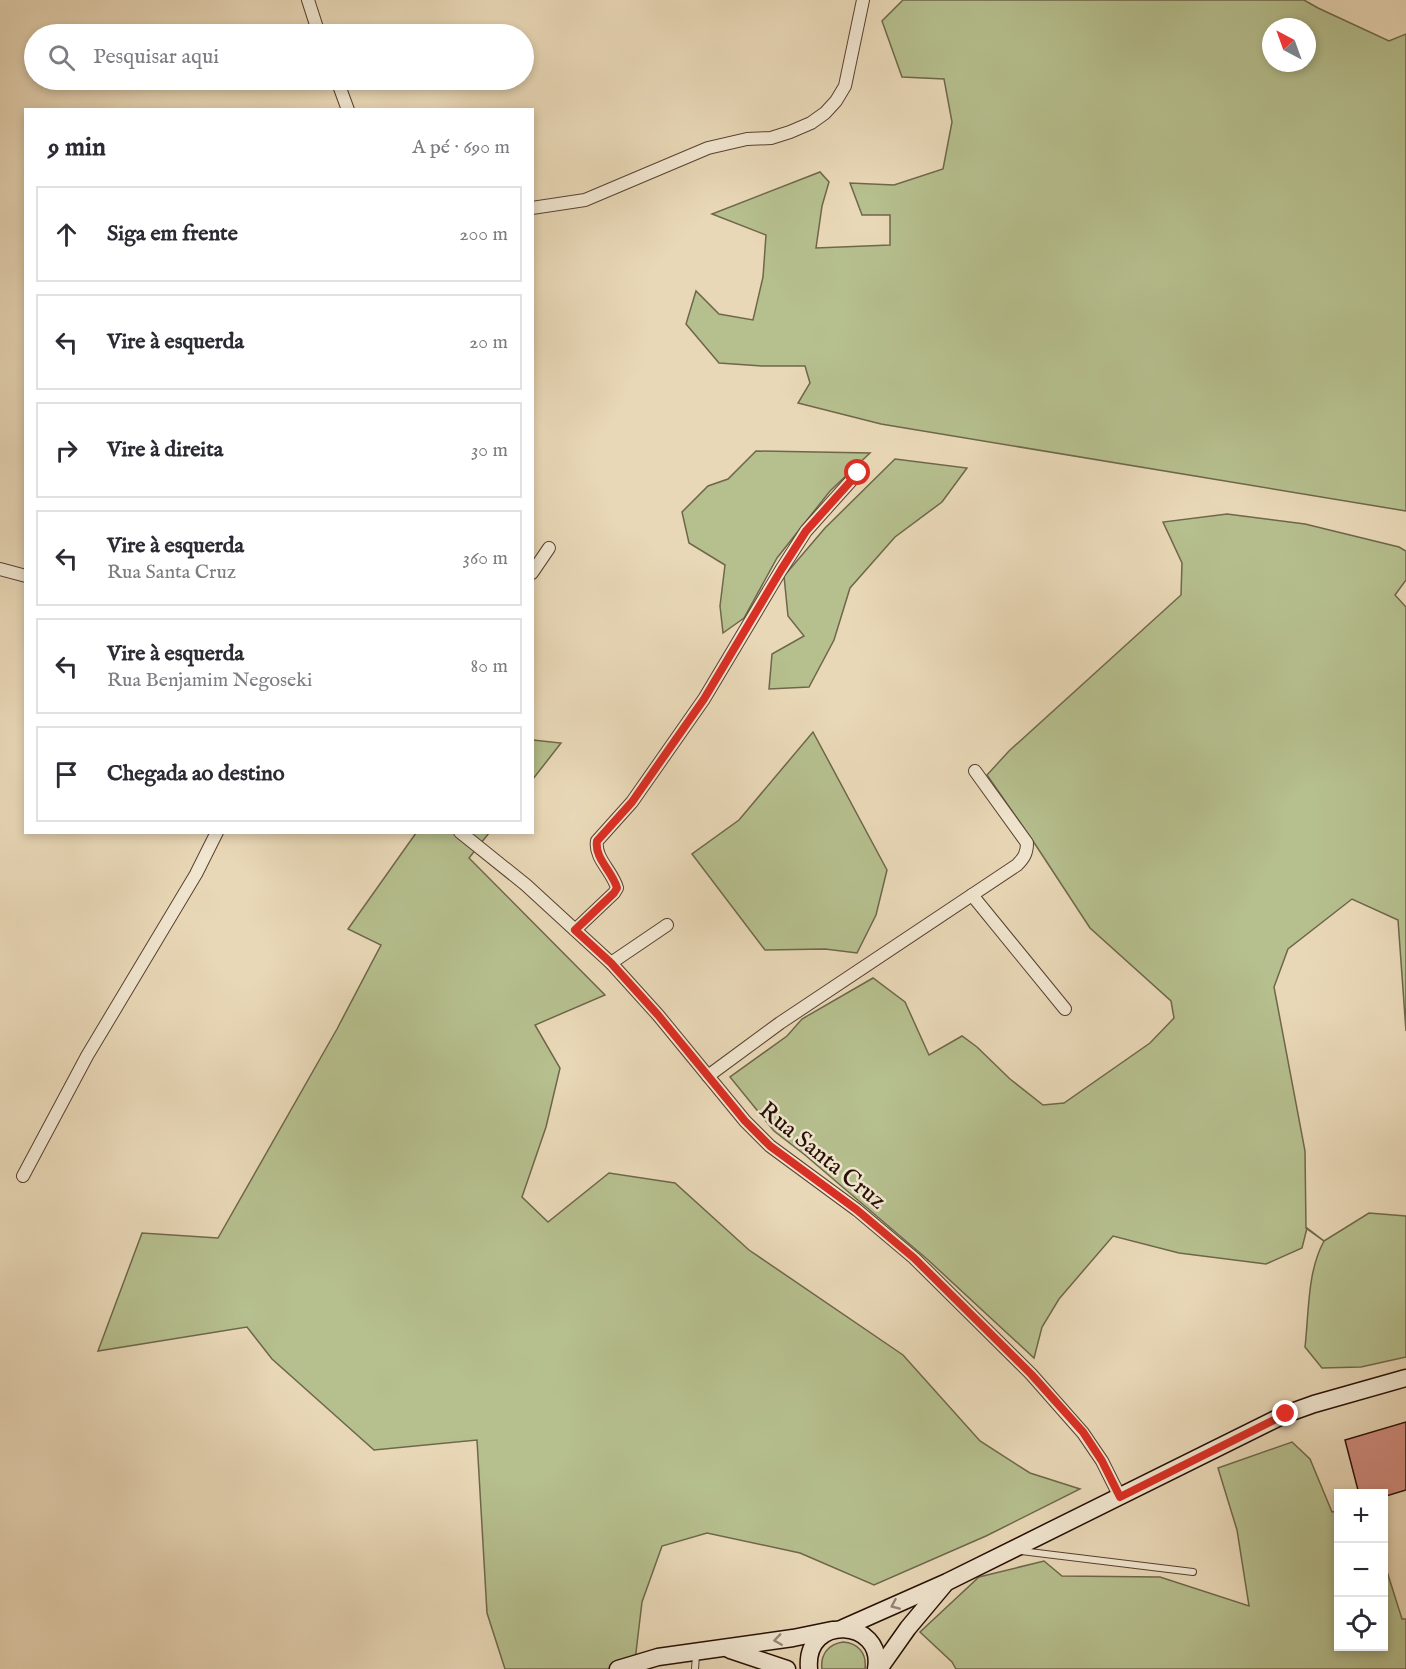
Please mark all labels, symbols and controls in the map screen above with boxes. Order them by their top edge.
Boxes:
north arrow [1262,18,1316,72]
search box [24,24,534,90]
icon: search [45,41,78,74]
text: Pesquisar aqui [93,43,219,71]
text: 9 min [48,131,106,164]
text: A pé · 690 m [412,135,510,160]
icon: ahead [50,218,83,251]
text: Siga em frente [107,220,238,248]
text: 200 m [459,222,508,247]
icon: left [50,326,83,359]
text: Vire à esquerda [107,328,244,356]
text: 20 m [469,330,508,355]
icon: right [50,434,83,467]
text: Vire à direita [107,436,223,464]
text: 30 m [471,438,508,463]
route start [844,459,870,485]
text: Vire à esquerda [107,532,244,560]
icon: left [50,542,83,575]
text: 360 m [462,546,508,571]
text: Rua Santa Cruz [107,560,236,585]
text: Vire à esquerda [107,640,244,668]
icon: left [50,650,83,683]
text: 80 m [471,654,508,679]
text: Rua Benjamim Negoseki [107,668,312,693]
icon: arrive [50,758,83,791]
text: Chegada ao destino [107,760,285,788]
street label: Rua Santa Cruz [752,1095,892,1217]
route end [1272,1400,1298,1426]
map controls [1334,1489,1388,1651]
button: + [1334,1489,1388,1543]
button: − [1334,1543,1388,1597]
button: locate [1334,1597,1388,1651]
one-way arrow [890,1598,901,1610]
one-way arrow [773,1633,782,1645]

